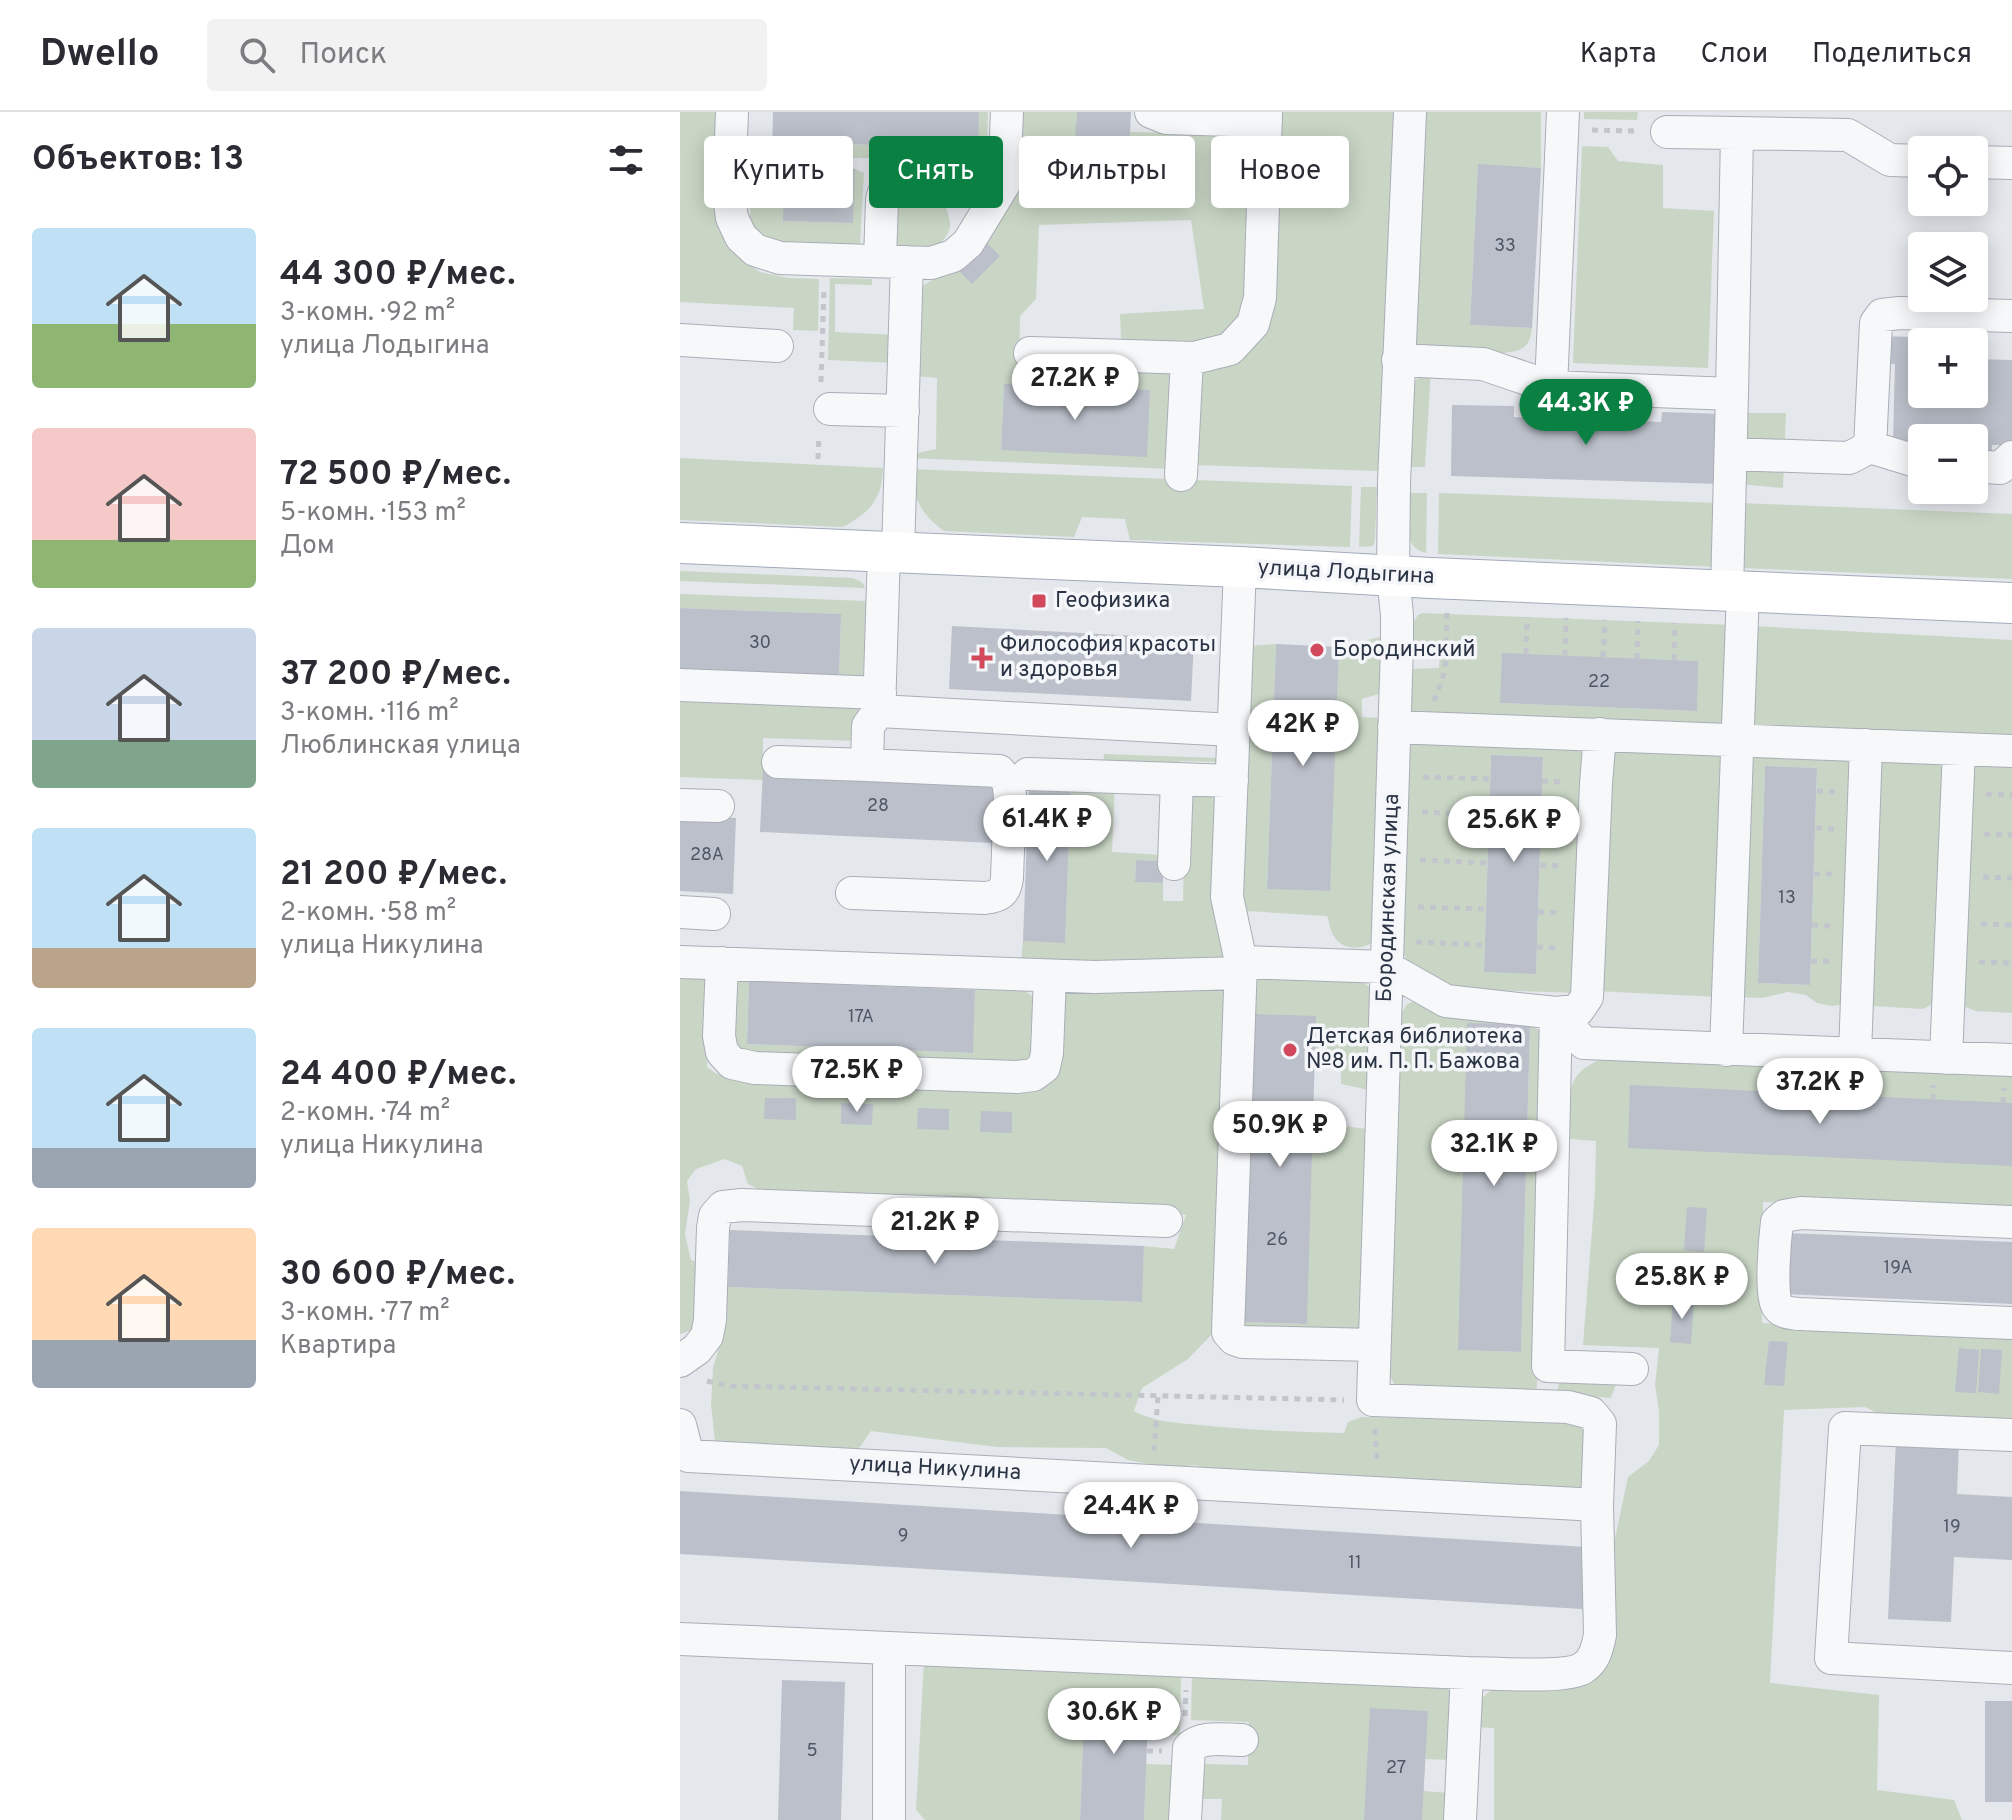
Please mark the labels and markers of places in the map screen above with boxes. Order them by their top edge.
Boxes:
pin: 27.2K ₽ [1001,354,1149,422]
pin: 44.3K ₽ [1512,379,1660,447]
place label: Геофизика [1055,588,1170,615]
marker: Геофизика [1030,592,1048,610]
place label: Философия красоты и здоровья [1000,632,1216,684]
place label: Бородинский [1333,637,1475,664]
marker: Бородинский [1308,641,1326,659]
marker: Философия красоты и здоровья [971,647,993,669]
pin: 42K ₽ [1247,700,1359,768]
pin: 61.4K ₽ [973,795,1121,863]
pin: 25.6K ₽ [1440,796,1588,864]
place label: Детская библиотека №8 им. П. П. Бажова [1306,1024,1523,1076]
marker: Детская библиотека №8 им. П. П. Бажова [1281,1041,1299,1059]
pin: 72.5K ₽ [783,1046,931,1114]
pin: 37.2K ₽ [1746,1058,1894,1126]
pin: 50.9K ₽ [1206,1101,1354,1169]
pin: 32.1K ₽ [1420,1120,1568,1188]
pin: 21.2K ₽ [861,1198,1009,1266]
pin: 25.8K ₽ [1608,1253,1756,1321]
pin: 24.4K ₽ [1057,1482,1205,1550]
pin: 30.6K ₽ [1040,1688,1188,1756]

